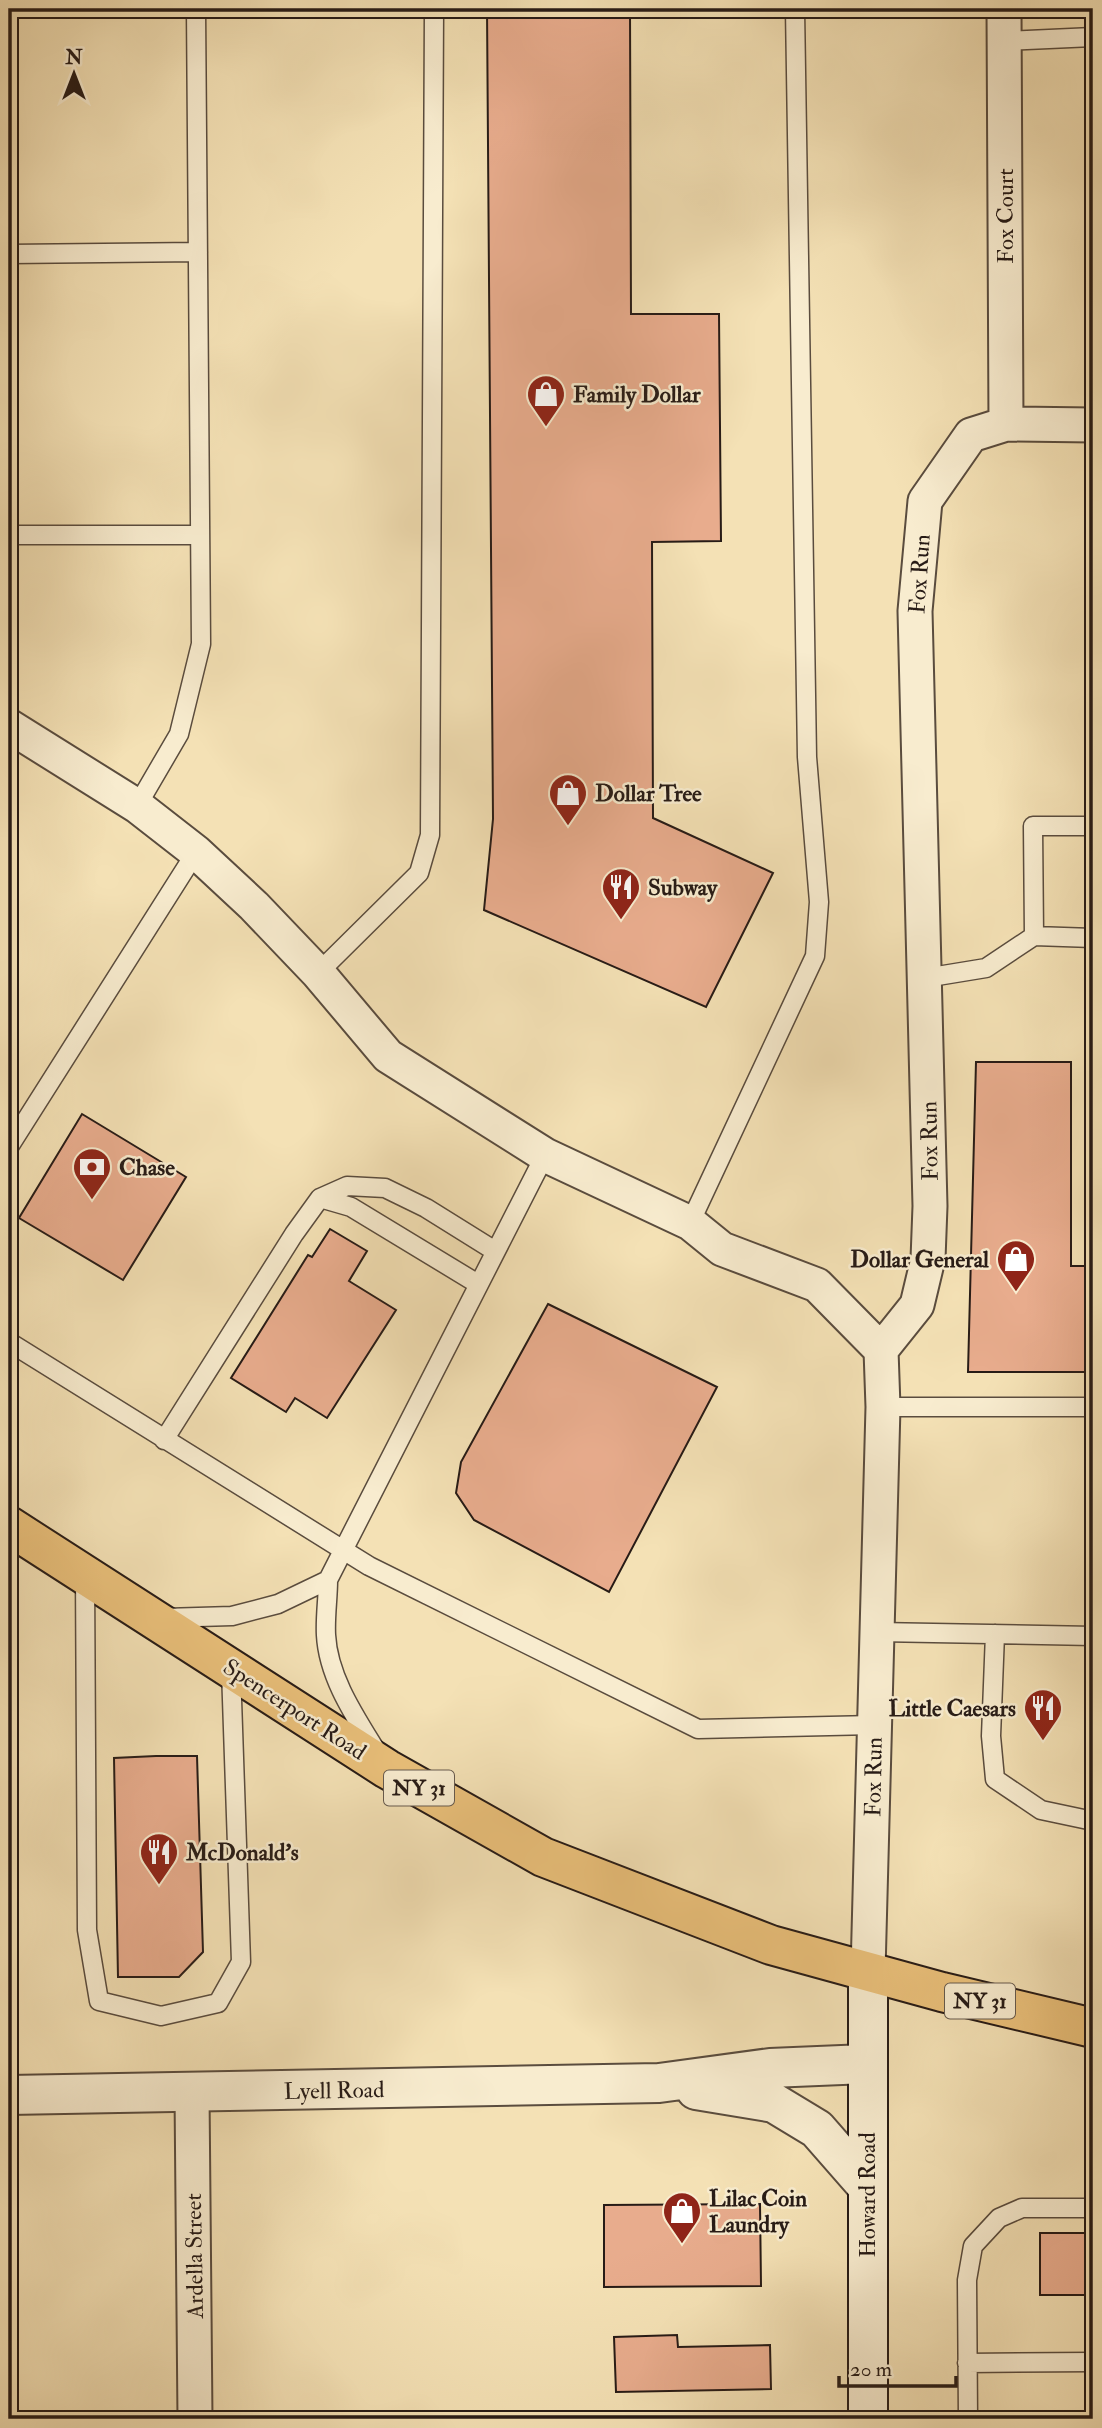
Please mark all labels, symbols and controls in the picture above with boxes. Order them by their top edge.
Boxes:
north arrow [38,38,108,108]
text: N [64,46,83,70]
street label: Fox Court [991,168,1020,264]
shop icon: Family Dollar [525,373,567,428]
place label: Family Dollar [573,380,701,410]
street label: Fox Run [902,533,937,615]
shop icon: Dollar Tree [547,772,589,827]
place label: Dollar Tree [595,779,702,808]
restaurant icon: Subway [600,866,642,921]
place label: Subway [648,873,718,903]
street label: Fox Run [914,1101,945,1181]
bank icon: Chase [71,1146,113,1201]
place label: Chase [119,1153,175,1182]
shop icon: Dollar General [995,1238,1037,1293]
place label: Dollar General [850,1245,990,1274]
street label: Spencerport Road [217,1652,372,1767]
restaurant icon: Little Caesars [1022,1687,1064,1742]
place label: Little Caesars [889,1694,1016,1723]
street label: Fox Run [858,1737,889,1817]
road number: NY 31 [384,1770,454,1806]
restaurant icon: McDonald's [138,1831,180,1886]
place label: McDonald's [185,1838,299,1867]
road number: NY 31 [945,1983,1015,2018]
street label: Lyell Road [283,2075,385,2106]
street label: Howard Road [853,2132,882,2258]
place label: Lilac Coin Laundry [709,2184,807,2240]
shop icon: Lilac Coin Laundry [661,2190,703,2245]
street label: Ardella Street [179,2193,210,2320]
scale bar [839,2344,957,2388]
text: 20 m [850,2356,892,2383]

